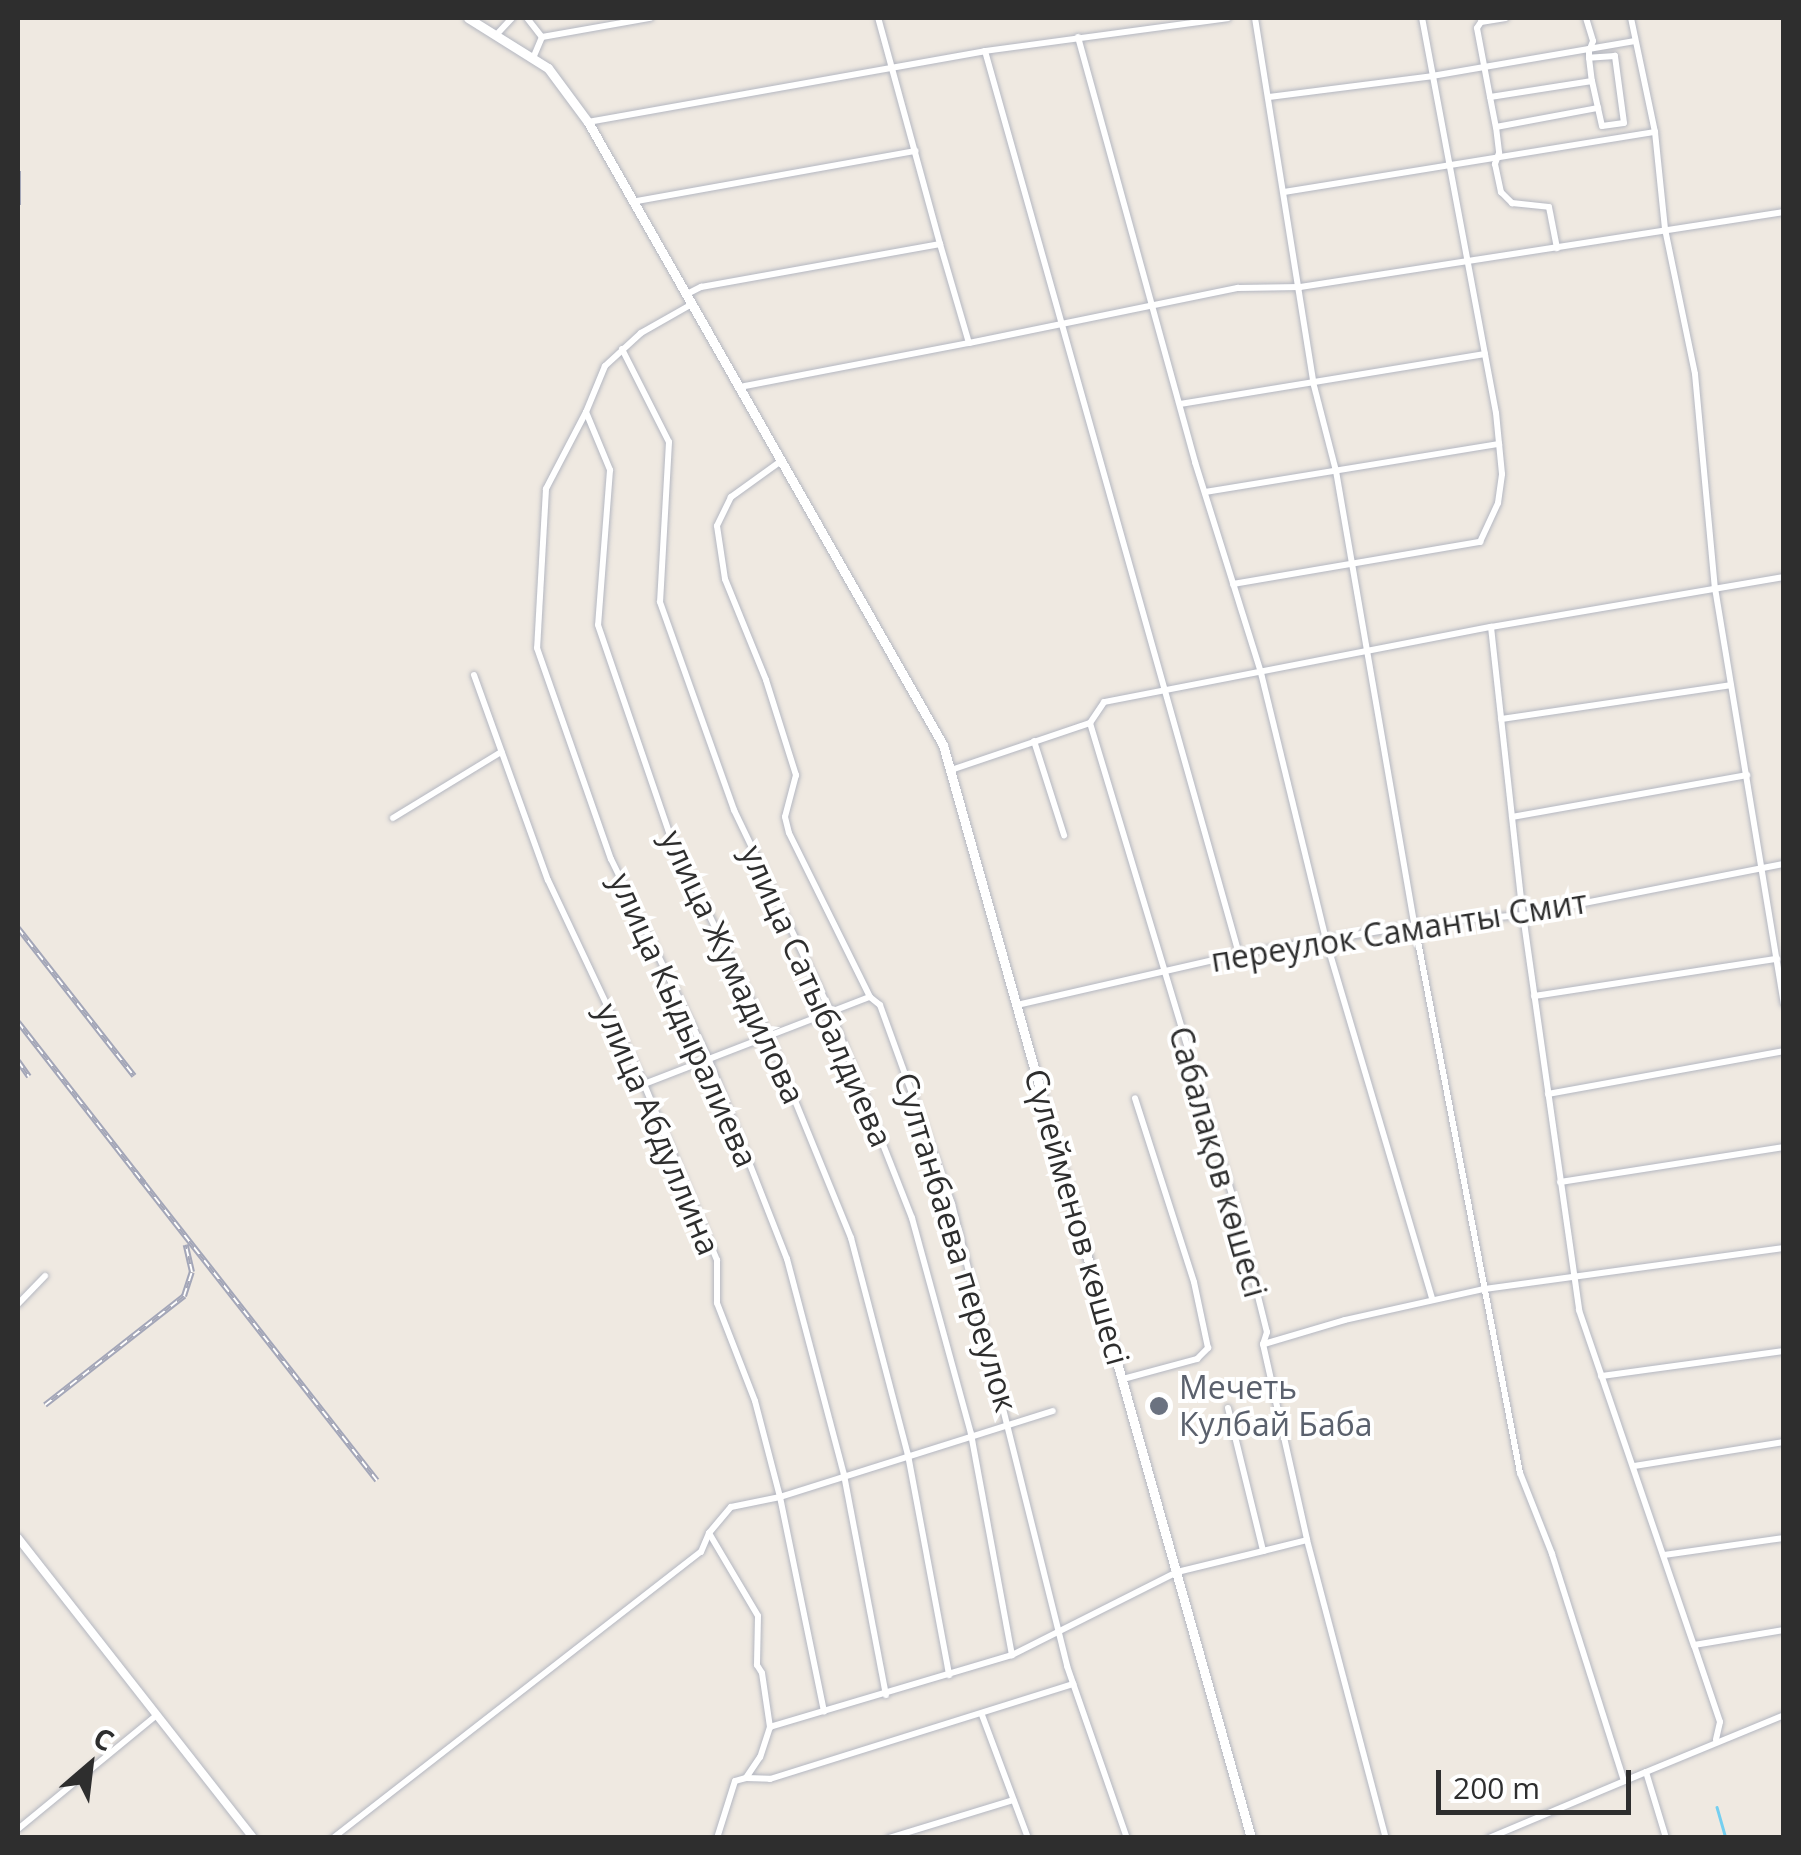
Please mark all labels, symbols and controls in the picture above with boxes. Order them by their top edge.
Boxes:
street label: улица Жумадилова [653,824,813,1110]
street label: улица Сатыбалдиева [733,839,901,1153]
street label: улица Кыдыралиева [602,867,766,1173]
street label: переулок Саманты Смит [1208,882,1590,980]
street label: улица Абдуллина [588,997,728,1261]
street label: Сабалақов көшесі [1161,1022,1275,1302]
street label: Сүлейменов көшесі [1016,1065,1138,1369]
street label: Султанбаева переулок [886,1068,1026,1416]
place label: Мечеть Кулбай Баба [1179,1369,1372,1444]
marker: Мечеть Кулбай Баба [1148,1395,1170,1417]
north arrow [40,1715,140,1815]
text: С [87,1718,121,1759]
scale bar [1441,1750,1636,1812]
text: 200 m [1453,1767,1540,1808]

